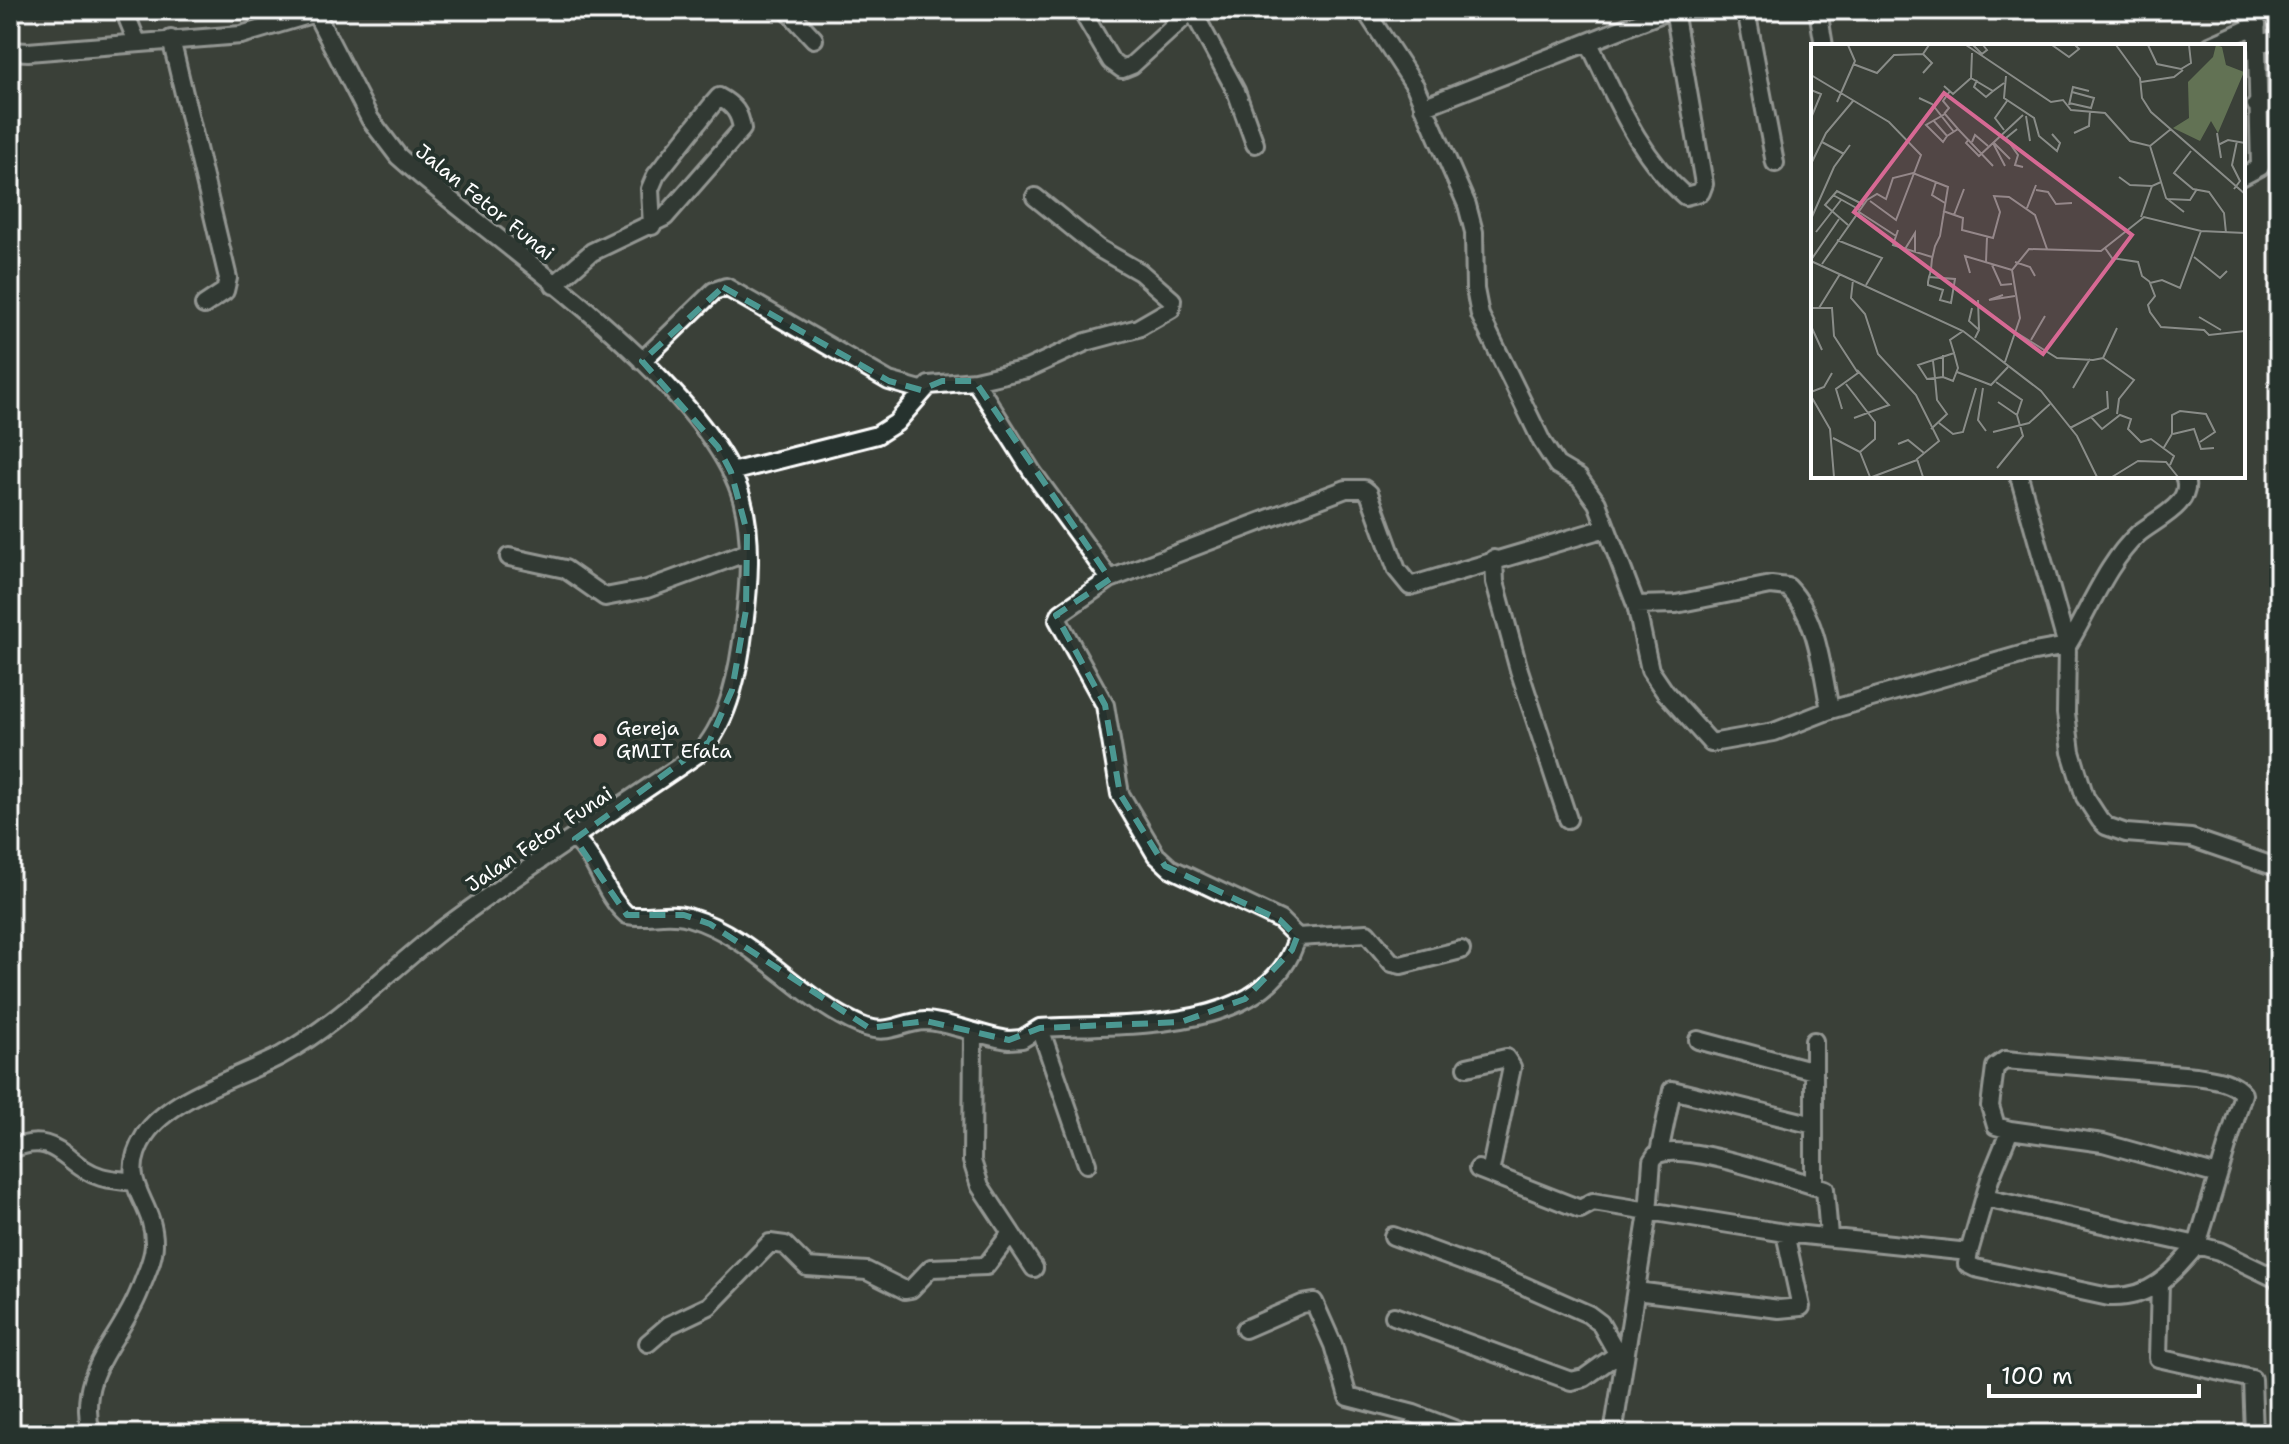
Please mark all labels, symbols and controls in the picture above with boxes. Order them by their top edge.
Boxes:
inset map [1811,44,2245,478]
street label: Jalan Fetor Funai [410,138,560,266]
place label: Gereja GMIT Efata [616,715,732,764]
marker: Gereja GMIT Efata [591,731,609,749]
street label: Jalan Fetor Funai [461,780,617,898]
scale bar [1989,1348,2199,1398]
text: 100 m [2001,1360,2073,1392]

